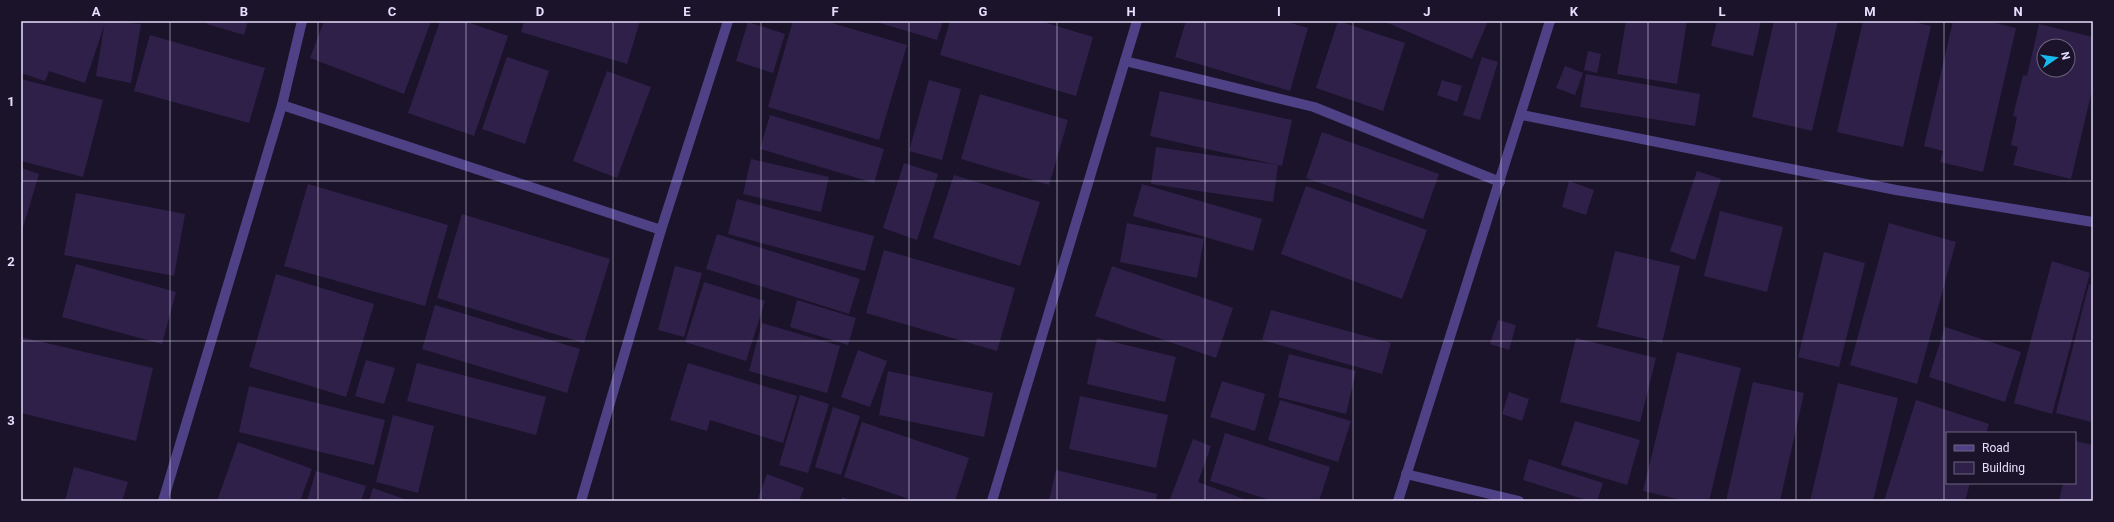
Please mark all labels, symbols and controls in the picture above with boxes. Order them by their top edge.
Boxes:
text: A [92,4,101,19]
text: B [240,4,248,19]
text: C [388,4,397,19]
text: D [536,4,544,19]
text: E [683,4,691,19]
text: F [831,4,839,19]
text: G [979,4,988,19]
text: H [1126,4,1136,19]
text: I [1277,4,1281,19]
text: J [1423,4,1431,19]
text: K [1570,4,1579,19]
text: L [1718,4,1726,19]
text: M [1864,4,1876,19]
text: N [2013,4,2023,19]
north arrow [2036,38,2076,78]
text: N [2058,51,2073,61]
text: 1 [7,94,15,109]
text: 2 [7,254,15,269]
text: 3 [7,413,15,428]
legend [1946,432,2076,484]
text: Road [1982,441,2010,455]
text: Building [1982,461,2025,475]

